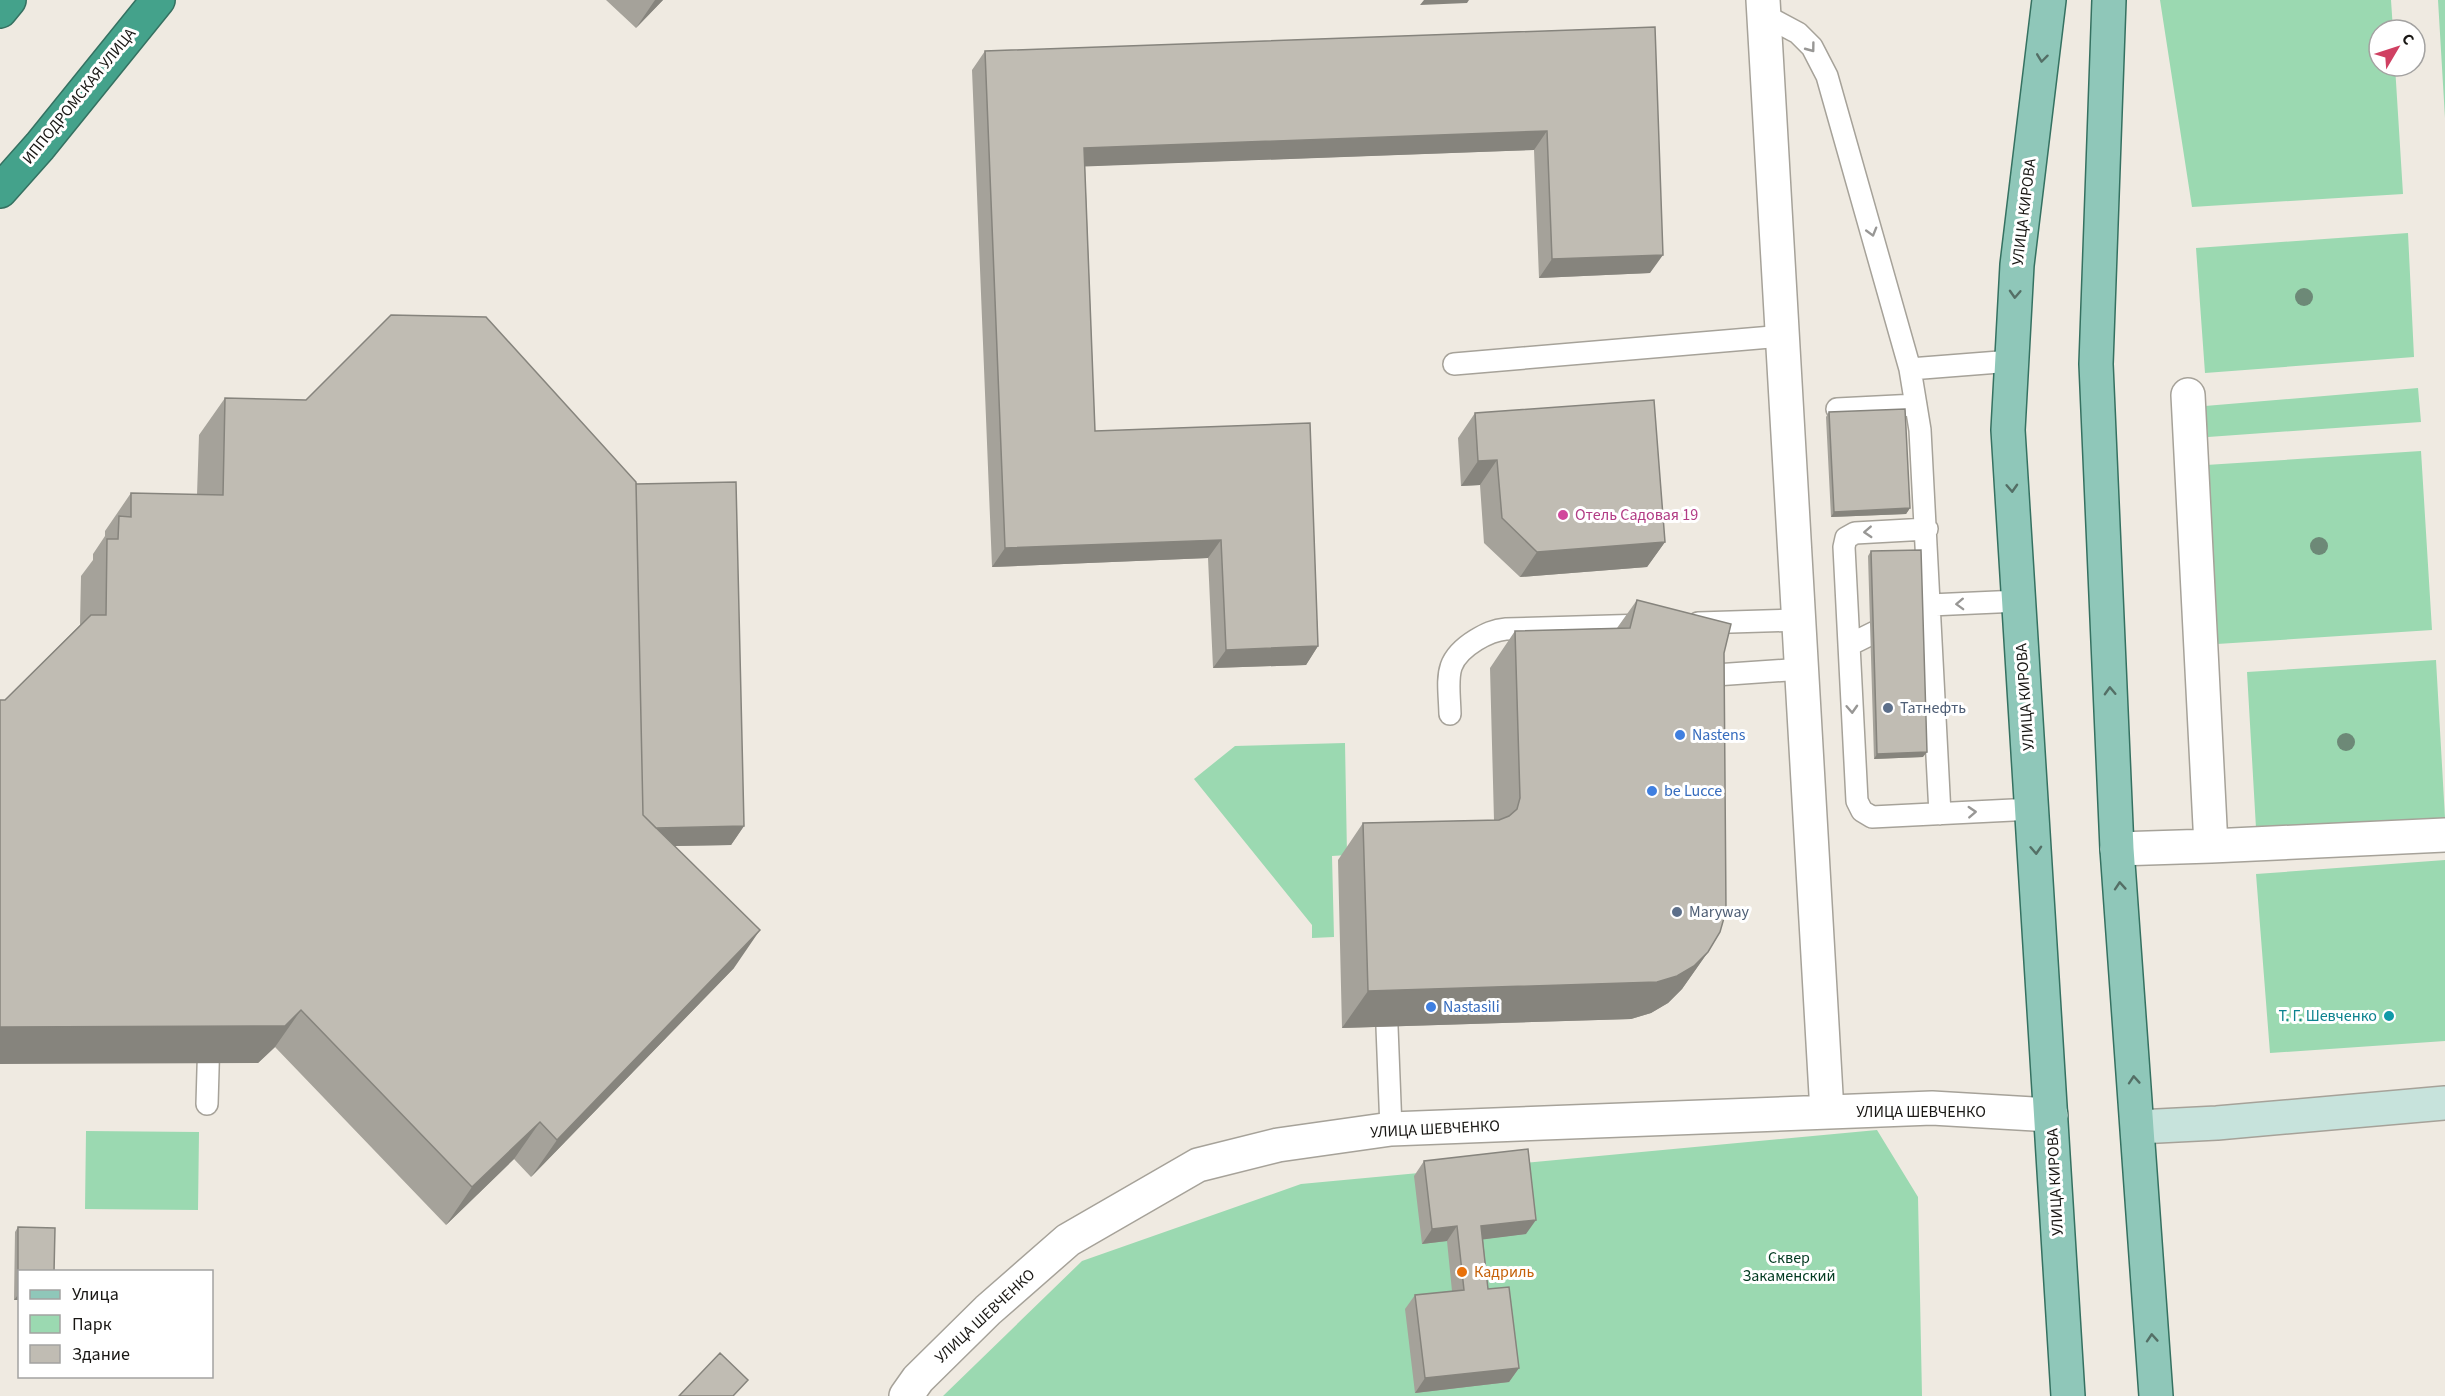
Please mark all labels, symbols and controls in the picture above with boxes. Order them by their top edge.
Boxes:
north arrow [2367,18,2427,78]
street label: ИППОДРОМСКАЯ УЛИЦА [17,23,141,169]
text: С [2396,29,2419,50]
one-way arrow [1804,41,1815,52]
one-way arrow [2036,54,2049,63]
street label: УЛИЦА КИРОВА [2007,157,2042,267]
one-way arrow [1865,226,1877,237]
one-way arrow [2009,289,2022,298]
one-way arrow [2005,484,2018,493]
place label: Отель Садовая 19 [1575,504,1698,526]
marker: Отель Садовая 19 [1556,508,1570,522]
one-way arrow [1864,526,1873,539]
one-way arrow [1956,597,1965,610]
street label: УЛИЦА КИРОВА [2010,642,2040,751]
one-way arrow [2104,687,2116,696]
place label: Татнефть [1900,697,1966,719]
marker: Татнефть [1881,701,1895,715]
one-way arrow [1845,705,1858,714]
place label: Nastens [1692,724,1746,746]
marker: Nastens [1673,728,1687,742]
place label: be Lucce [1664,780,1722,802]
marker: be Lucce [1645,784,1659,798]
one-way arrow [1968,806,1977,819]
one-way arrow [2029,846,2042,855]
one-way arrow [2113,881,2126,890]
place label: Maryway [1689,901,1750,923]
marker: Maryway [1670,905,1684,919]
place label: Nastasili [1443,996,1500,1018]
marker: Nastasili [1424,1000,1438,1014]
place label: Т. Г. Шевченко [2278,1005,2377,1027]
marker: Т. Г. Шевченко [2382,1009,2396,1023]
one-way arrow [2128,1076,2141,1085]
street label: УЛИЦА ШЕВЧЕНКО [1856,1101,1986,1123]
street label: УЛИЦА ШЕВЧЕНКО [1370,1115,1500,1143]
street label: УЛИЦА КИРОВА [2041,1127,2069,1236]
park label: Сквер Закаменский [1742,1247,1836,1287]
place label: Кадриль [1474,1261,1534,1283]
street label: УЛИЦА ШЕВЧЕНКО [930,1264,1040,1368]
marker: Кадриль [1455,1265,1469,1279]
legend [18,1270,213,1378]
text: Улица [72,1282,119,1307]
text: Парк [72,1312,112,1337]
one-way arrow [2146,1333,2159,1342]
text: Здание [72,1342,130,1367]

